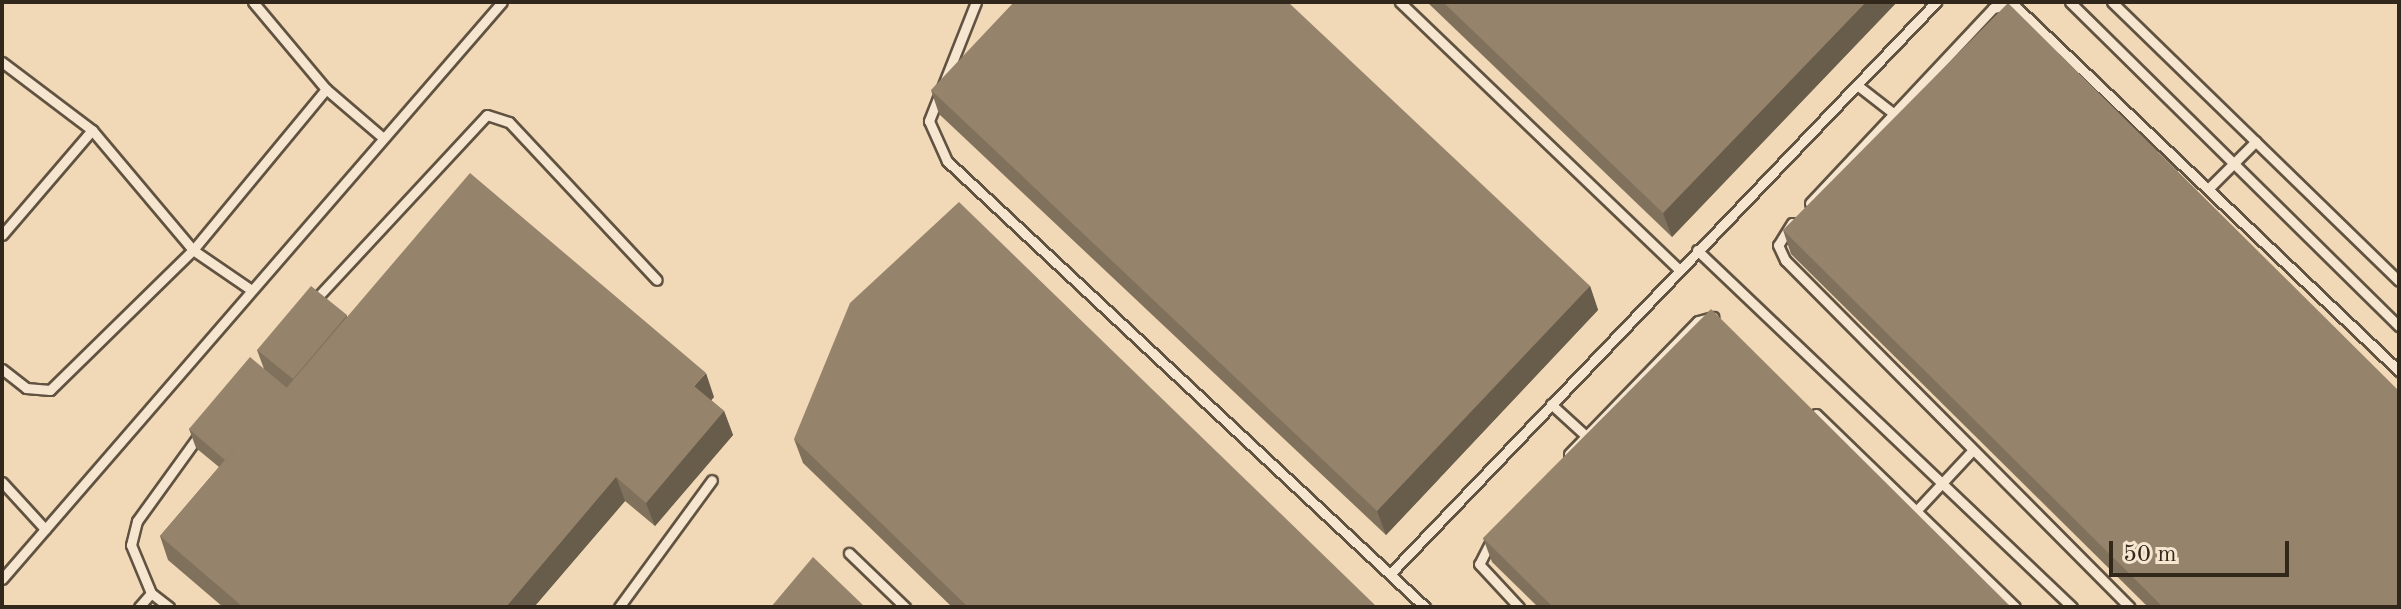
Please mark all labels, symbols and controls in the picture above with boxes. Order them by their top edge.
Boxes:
scale bar [2113,525,2293,575]
text: 50 m [2123,543,2177,567]

